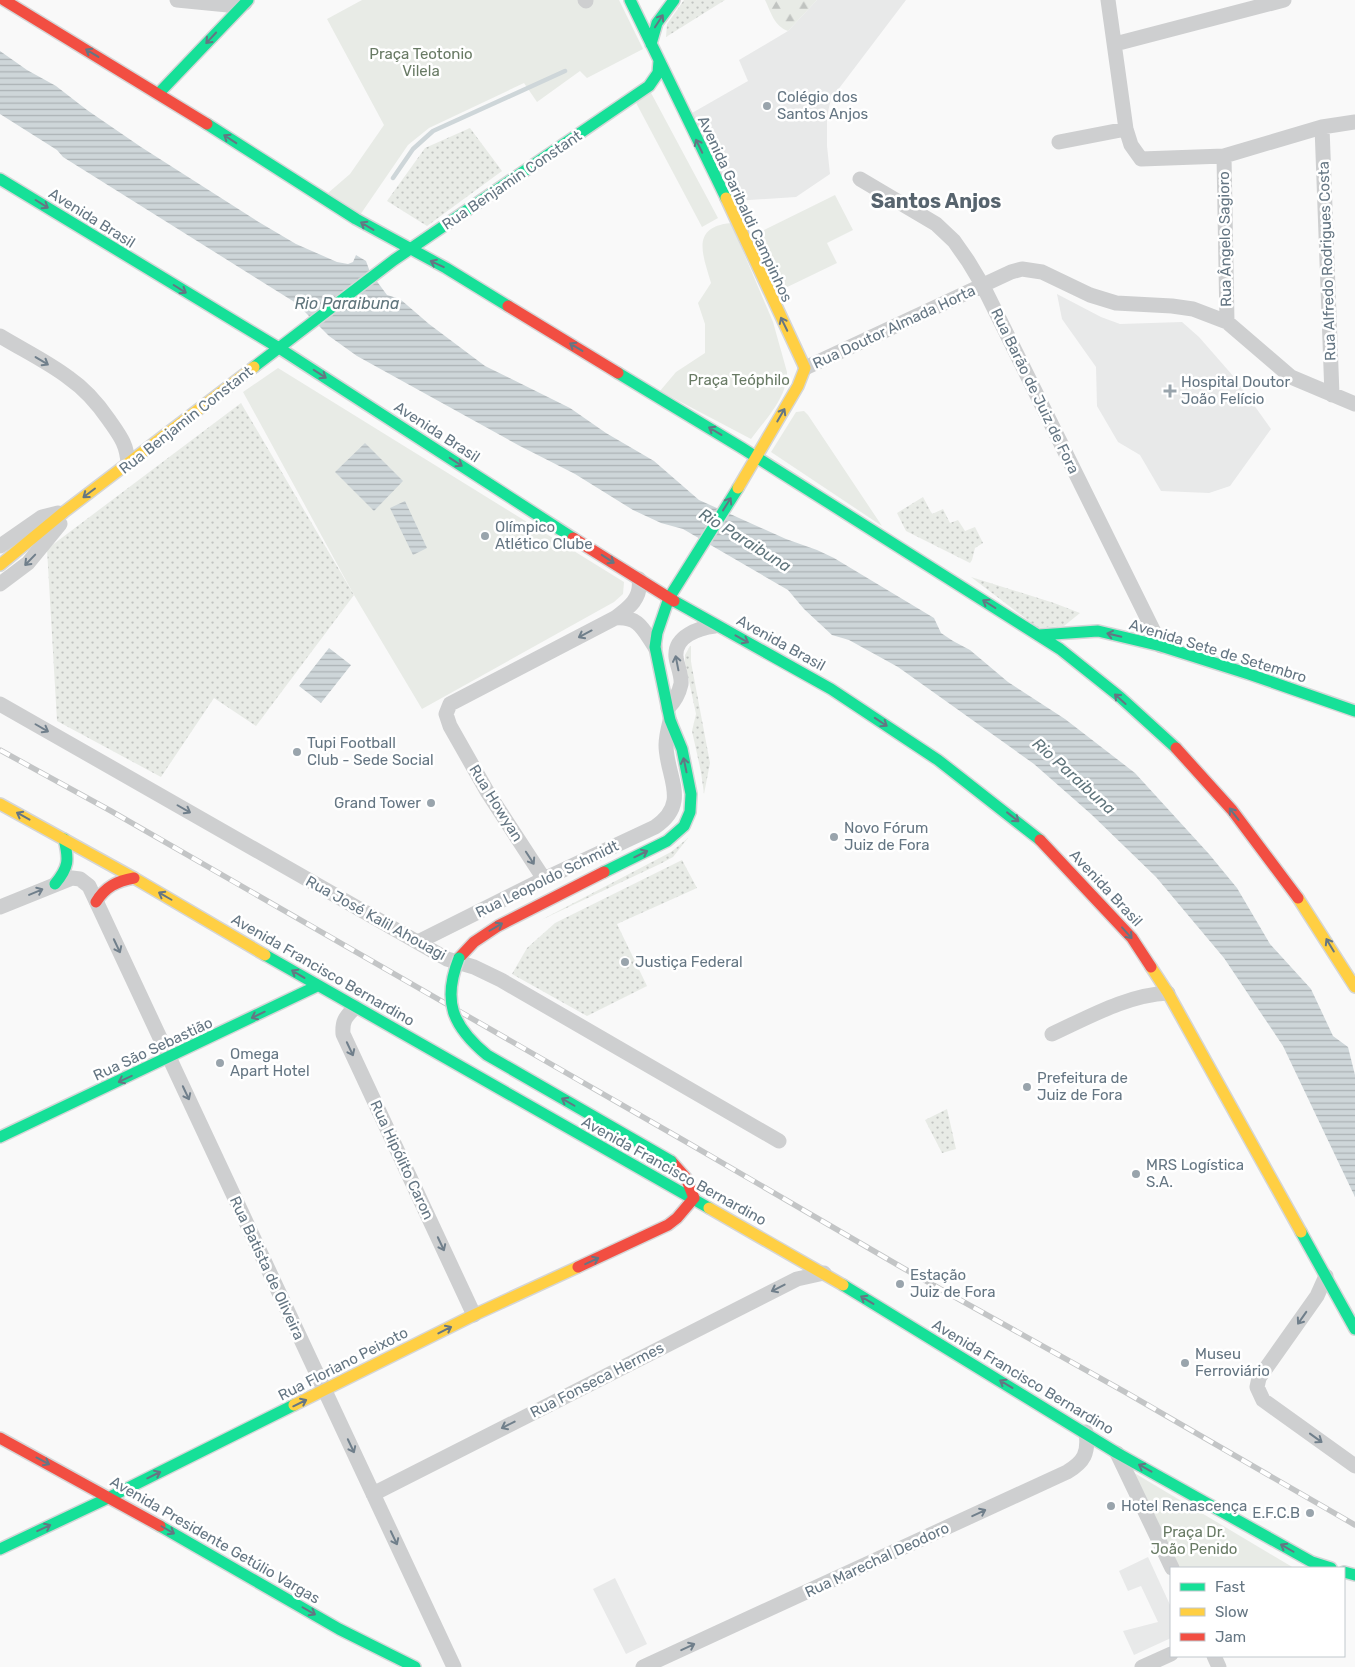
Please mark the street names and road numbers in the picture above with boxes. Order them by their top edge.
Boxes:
street label: Avenida Garibaldi Campinhos [694,113,796,305]
street label: Rua Benjamin Constant [439,126,585,233]
street label: Rua Alfredo Rodrigues Costa [1315,161,1339,361]
street label: Rua Ângelo Sagioro [1215,171,1235,307]
street label: Avenida Brasil [45,184,139,252]
street label: Rua Doutor Almada Horta [810,281,978,373]
street label: Rua Barão de Juiz de Fora [987,305,1083,477]
street label: Rua Benjamin Constant [116,362,256,478]
street label: Avenida Brasil [391,398,483,466]
street label: Avenida Brasil [734,611,828,675]
street label: Avenida Sete de Setembro [1127,615,1309,687]
street label: Rua Howyan [465,761,527,845]
street label: Rua Leopoldo Schmidt [472,836,622,922]
street label: Avenida Brasil [1066,846,1146,930]
street label: Rua José Kalil Ahouagi [303,872,449,964]
street label: Avenida Francisco Bernardino [228,910,418,1030]
street label: Rua São Sebastião [90,1013,216,1085]
street label: Rua Hipólito Caron [366,1097,438,1223]
street label: Avenida Francisco Bernardino [578,1113,770,1229]
street label: Rua Batista de Oliveira [226,1193,308,1343]
street label: Avenida Francisco Bernardino [929,1316,1117,1438]
street label: Rua Floriano Peixoto [275,1323,411,1405]
street label: Rua Fonseca Hermes [527,1338,667,1422]
street label: Avenida Presidente Getúlio Vargas [107,1472,323,1608]
street label: Rua Marechal Deodoro [802,1519,952,1601]

